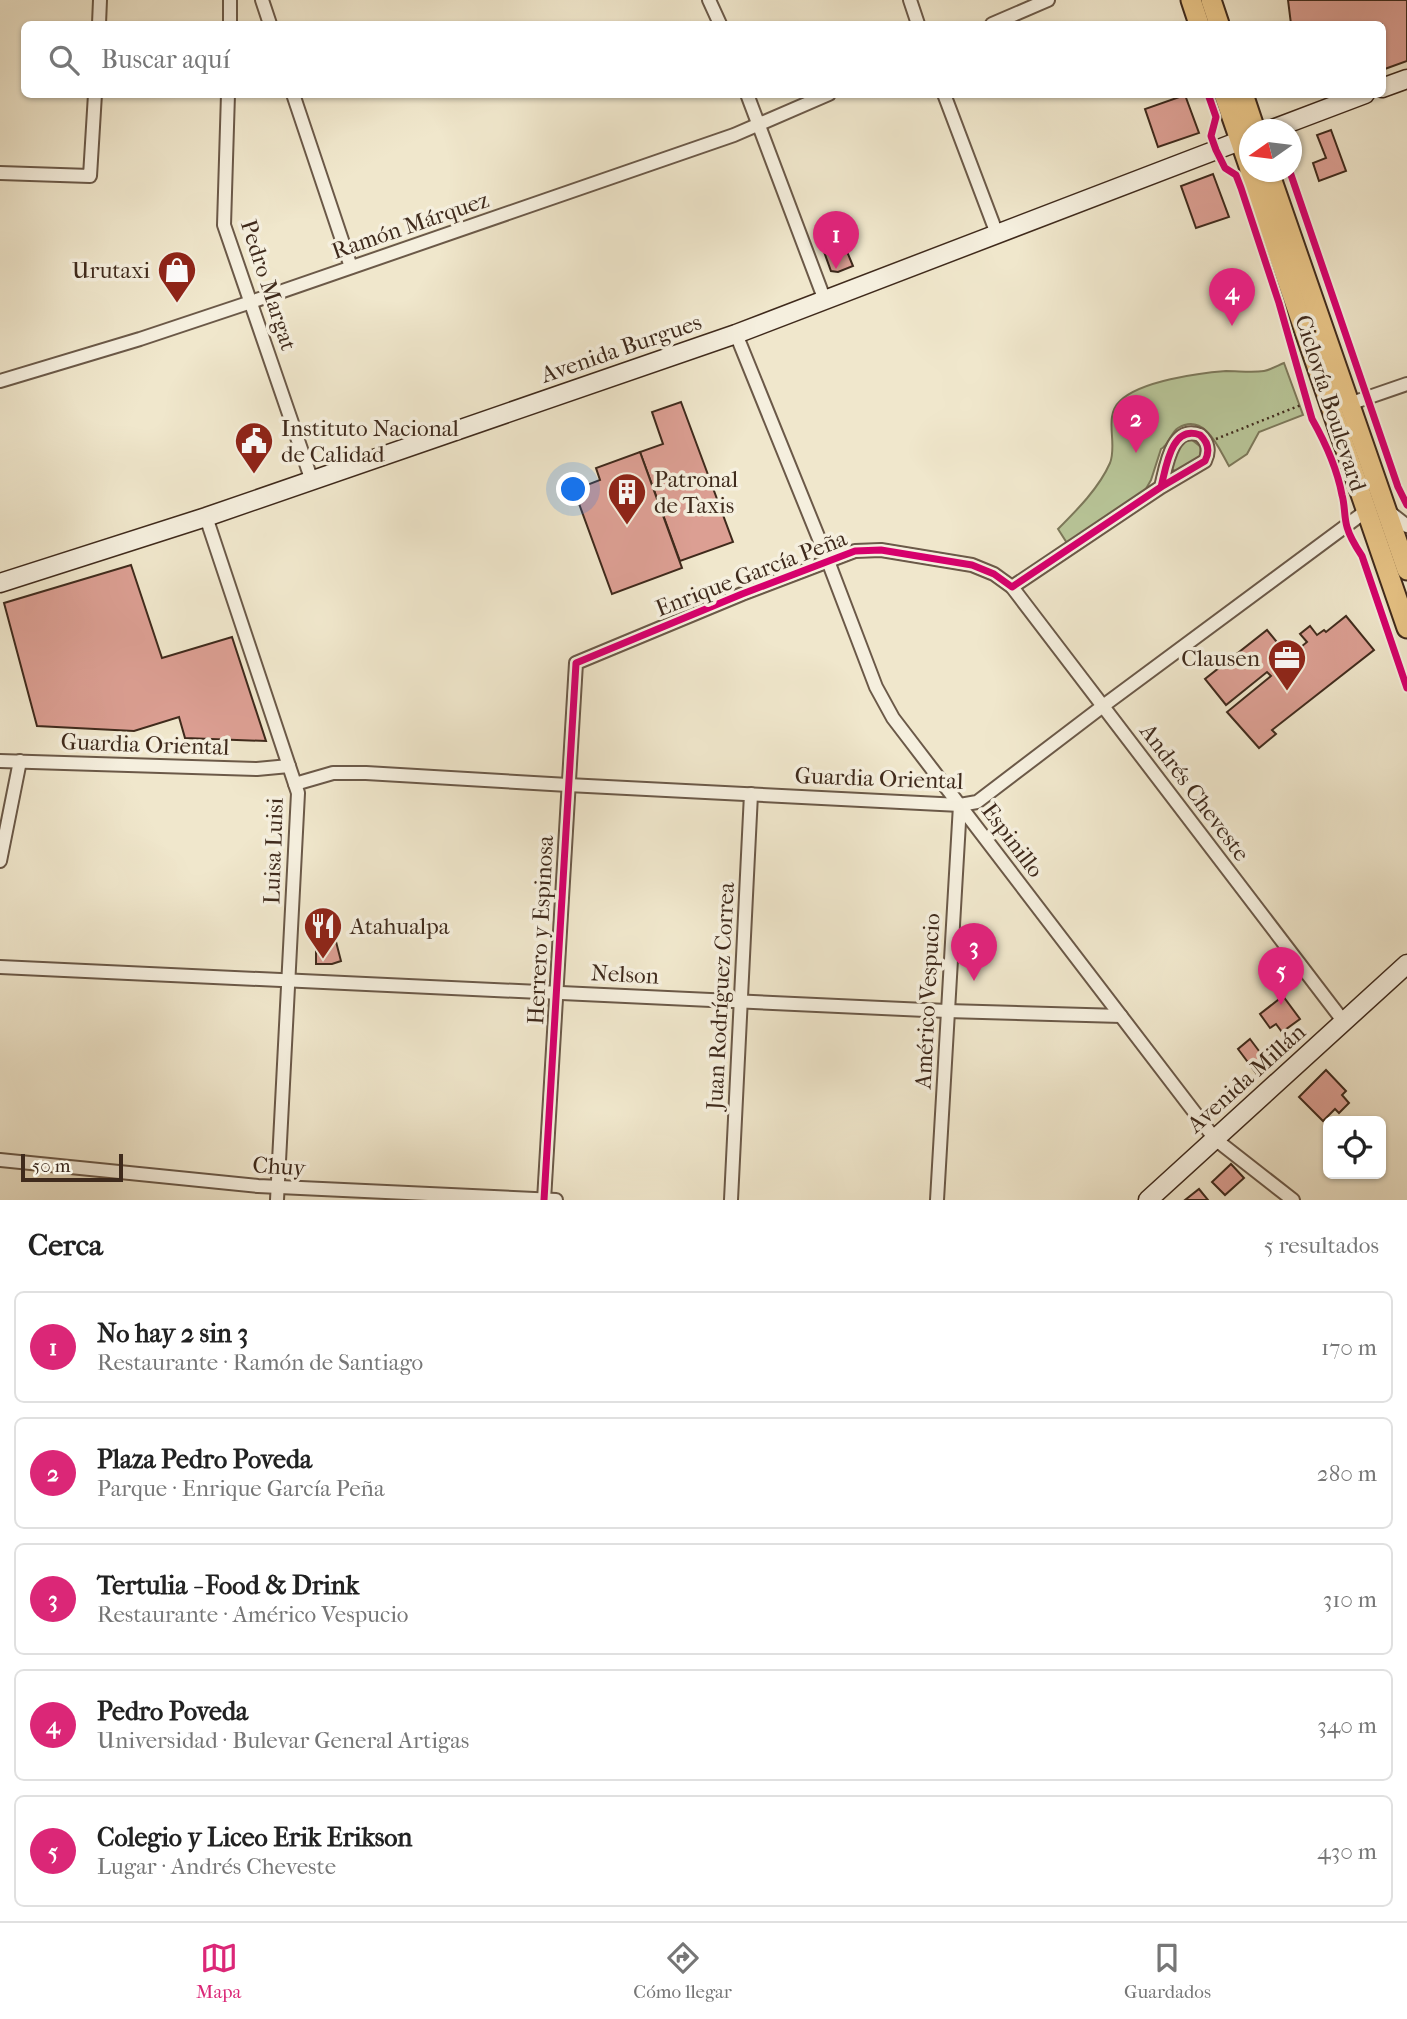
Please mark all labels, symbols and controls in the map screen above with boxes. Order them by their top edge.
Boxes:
search box [21,21,1386,98]
icon: search [45,41,83,79]
text: Buscar aquí [101,44,230,75]
north arrow [1239,119,1302,182]
street label: Ramón Márquez [328,186,492,265]
pin: 1 [813,211,859,269]
street label: Pedro Margat [235,216,302,354]
shop icon: Urutaxi [156,249,198,304]
place label: Urutaxi [72,257,150,284]
pin: 4 [1209,268,1255,326]
street label: Avenida Burgues [536,308,705,389]
street label: Ciclovía Boulevard [1289,311,1372,495]
pin: 2 [1113,395,1159,453]
place label: Instituto Nacional de Calidad [281,415,459,468]
public building icon: Instituto Nacional de Calidad [233,420,275,475]
place label: Patronal de Taxis [654,466,739,519]
building icon: Patronal de Taxis [606,471,648,526]
your location [556,472,590,506]
street label: Enrique García Peña [652,524,851,622]
office icon: Clausen [1266,637,1308,692]
place label: Clausen [1181,645,1261,672]
street label: Andrés Cheveste [1134,717,1255,866]
street label: Guardia Oriental [60,728,230,761]
street label: Guardia Oriental [794,762,964,795]
street label: Luisa Luisi [258,797,289,905]
street label: Espinillo [976,798,1049,883]
street label: Herrero y Espinosa [522,834,559,1025]
street label: Juan Rodríguez Correa [701,881,740,1112]
restaurant icon: Atahualpa [302,905,344,960]
place label: Atahualpa [349,913,450,940]
street label: Américo Vespucio [909,913,946,1090]
pin: 3 [951,923,997,981]
pin: 5 [1258,947,1304,1005]
street label: Nelson [590,959,660,990]
street label: Avenida Millán [1181,1018,1311,1139]
map controls [1323,1116,1386,1179]
button: locate [1323,1116,1386,1179]
scale bar [21,1151,122,1183]
street label: Chuy [252,1151,307,1182]
text: 50 m [32,1155,71,1177]
text: Cerca [28,1228,103,1263]
text: 5 resultados [1264,1232,1379,1259]
text: No hay 2 sin 3 [97,1318,248,1349]
text: 1 [49,1334,57,1361]
text: 170 m [1321,1334,1377,1361]
text: Restaurante · Ramón de Santiago [97,1349,423,1376]
text: Plaza Pedro Poveda [97,1444,312,1475]
text: 2 [47,1460,59,1487]
text: 280 m [1317,1460,1377,1487]
text: Parque · Enrique García Peña [97,1475,385,1502]
text: Tertulia - Food & Drink [97,1570,359,1601]
text: 3 [48,1586,58,1613]
text: 310 m [1323,1586,1377,1613]
text: Restaurante · Américo Vespucio [97,1601,408,1628]
text: Pedro Poveda [97,1696,248,1727]
text: 4 [46,1712,60,1739]
text: 340 m [1317,1712,1377,1739]
text: Universidad · Bulevar General Artigas [97,1727,469,1754]
text: Colegio y Liceo Erik Erikson [97,1822,412,1853]
text: 5 [48,1838,58,1865]
text: 430 m [1317,1838,1377,1865]
text: Lugar · Andrés Cheveste [97,1853,336,1880]
tab: Mapa [196,1939,241,2003]
tab: Cómo llegar [633,1939,732,2003]
tab: Guardados [1124,1939,1211,2003]

